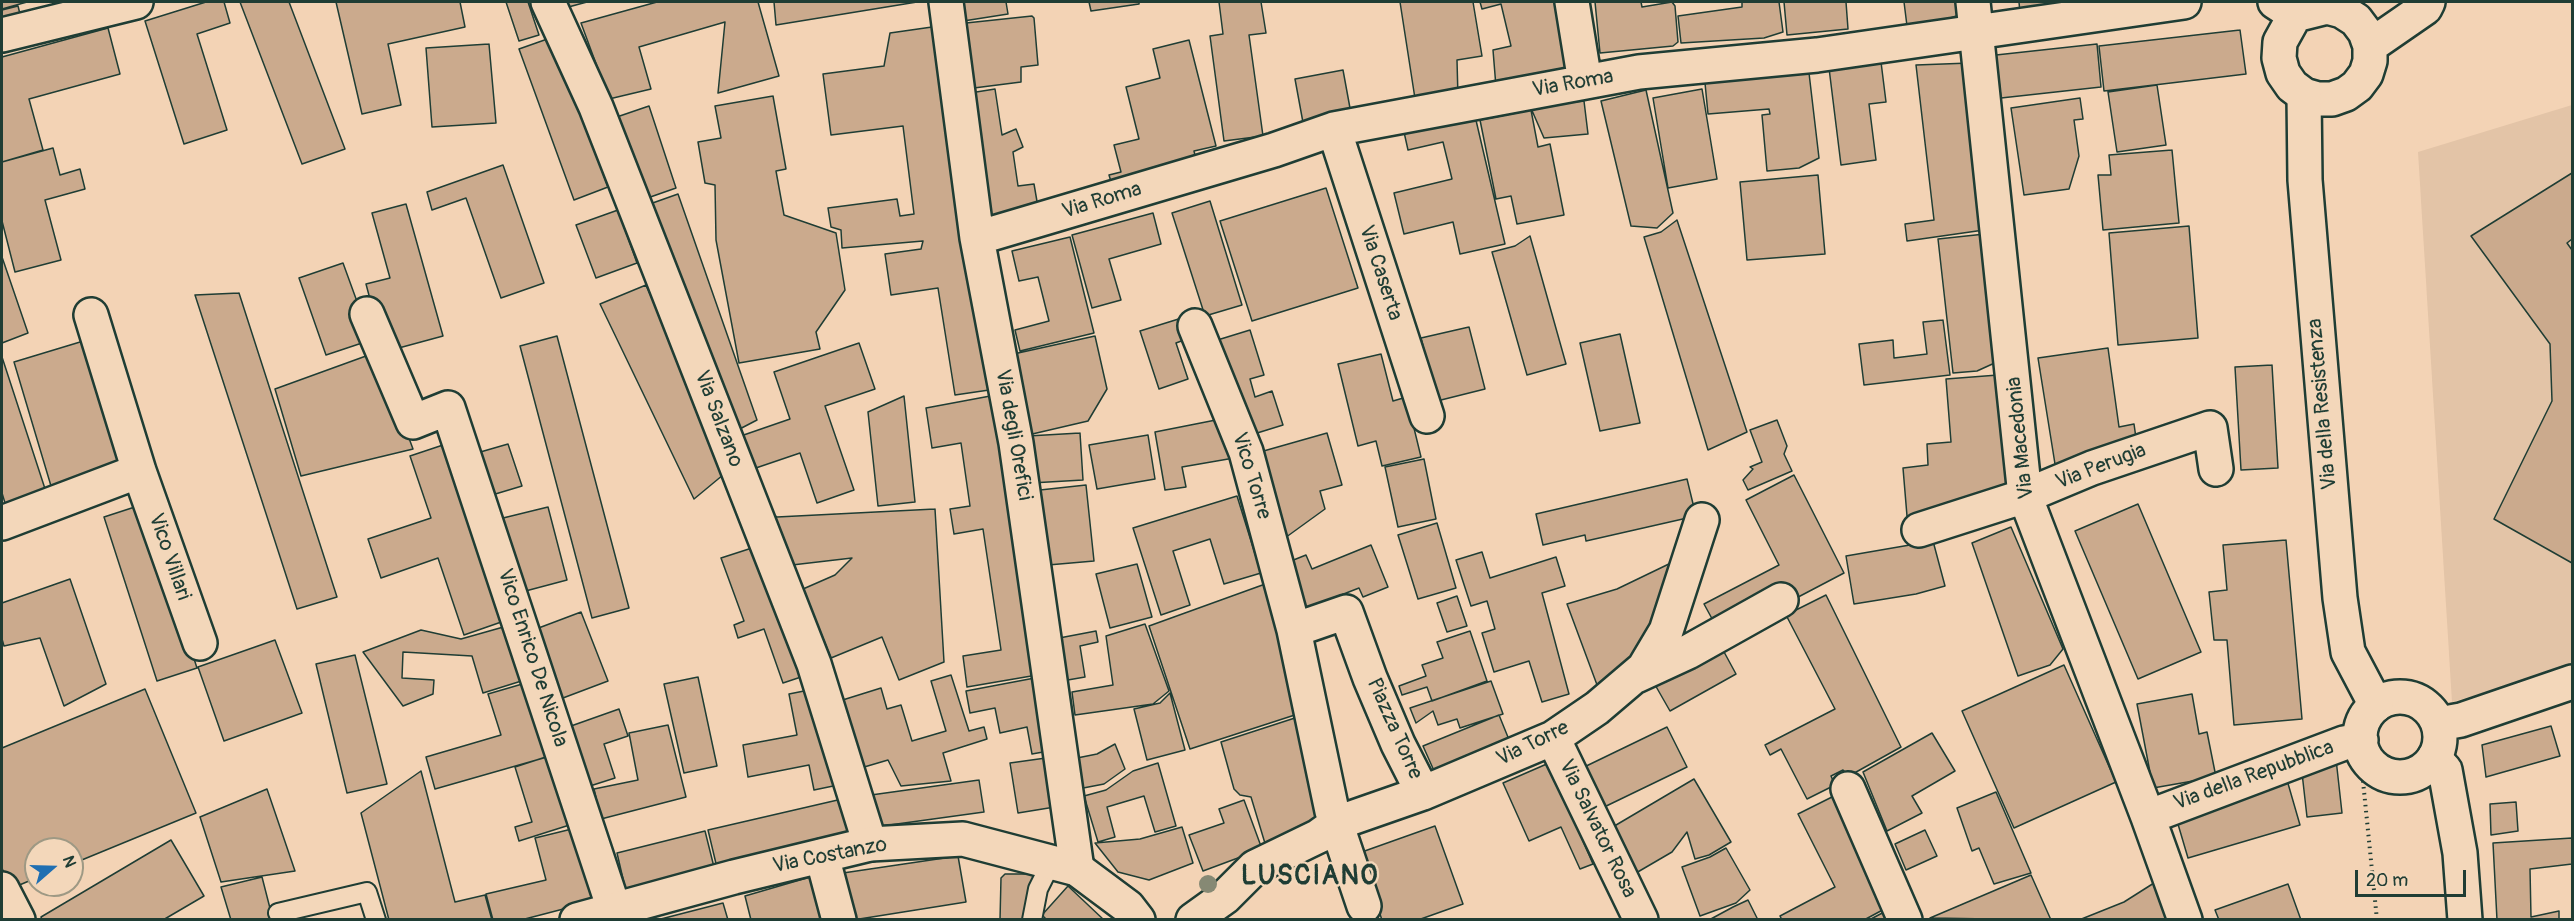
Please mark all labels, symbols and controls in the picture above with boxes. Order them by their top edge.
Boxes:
street label: Via Roma [1531,64,1615,104]
street label: Via Roma [1059,177,1145,225]
street label: Via Caserta [1353,222,1407,324]
street label: Via della Resistenza [2303,317,2343,491]
street label: Via Salzano [688,367,748,471]
street label: Via degli Orefici [989,367,1037,503]
street label: Via Macedonia [2002,376,2040,500]
street label: Vico Torre [1226,429,1276,523]
street label: Via Perugia [2052,438,2150,496]
street label: Vico Villari [142,510,196,604]
street label: Vico Enrico De Nicola [491,566,573,750]
street label: Piazza Torre [1360,674,1428,784]
street label: Via Torre [1493,716,1573,772]
street label: Via della Repubblica [2170,735,2338,817]
street label: Via Salvator Rosa [1553,756,1641,902]
street label: Via Costanzo [771,833,889,879]
north arrow [24,837,84,897]
text: N [58,853,80,870]
scale bar [2358,858,2469,896]
district label: LUSCIANO [1241,861,1379,893]
text: 20 m [2366,869,2408,892]

